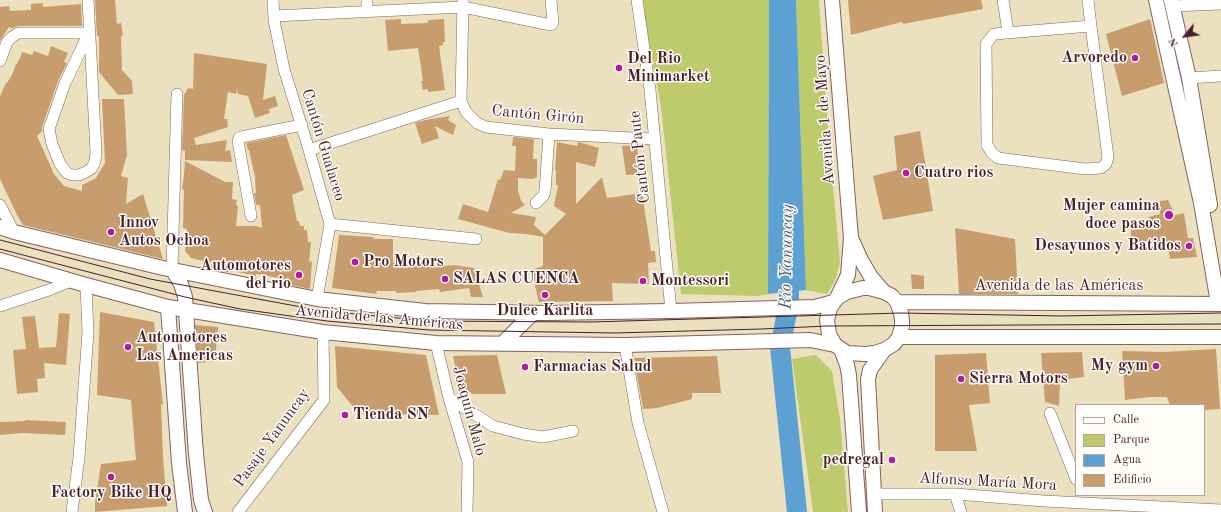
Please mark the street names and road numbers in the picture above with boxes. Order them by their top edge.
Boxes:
street label: Avenida 1 de Mayo [811,54,839,186]
street label: Cantón Gualaceo [297,87,349,203]
street label: Cantón Girón [491,101,585,129]
street label: Cantón Paute [626,110,654,204]
street label: Avenida de las Américas [975,276,1143,296]
street label: Avenida de las Américas [294,301,464,335]
street label: Joaquín Malo [448,364,490,458]
street label: Pasaje Yanuncay [230,385,314,491]
street label: Alfonso María Mora [919,469,1057,495]

